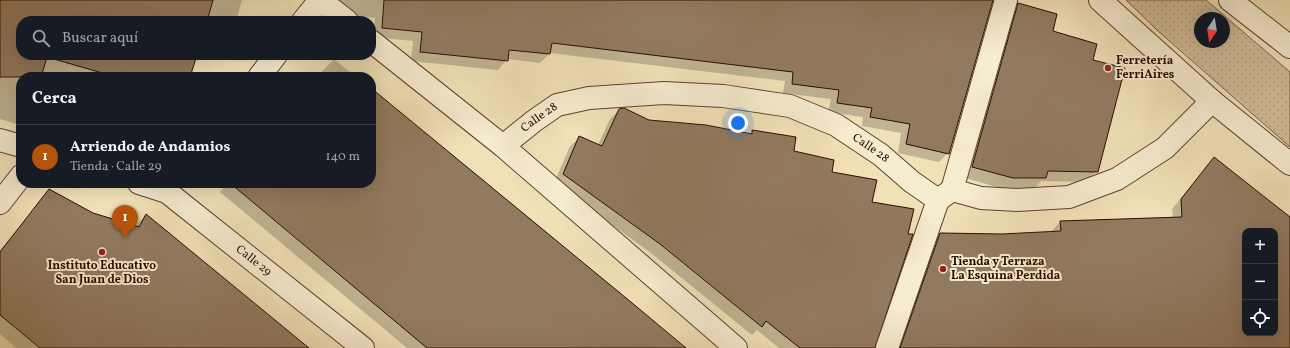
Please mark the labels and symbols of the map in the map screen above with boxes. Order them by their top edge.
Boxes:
north arrow [1194,12,1230,48]
place label: Ferretería FerriAires [1116,53,1175,83]
marker: Ferretería FerriAires [1103,63,1113,73]
street label: Calle 28 [518,99,561,136]
your location [728,113,748,133]
street label: Calle 28 [849,130,893,167]
pin: 1 [112,205,138,238]
street label: Calle 29 [232,242,275,280]
marker: Instituto Educativo San Juan de Dios [97,247,107,257]
place label: Tienda y Terraza La Esquina Perdida [951,254,1061,284]
place label: Instituto Educativo San Juan de Dios [48,258,156,288]
marker: Tienda y Terraza La Esquina Perdida [938,264,948,274]

